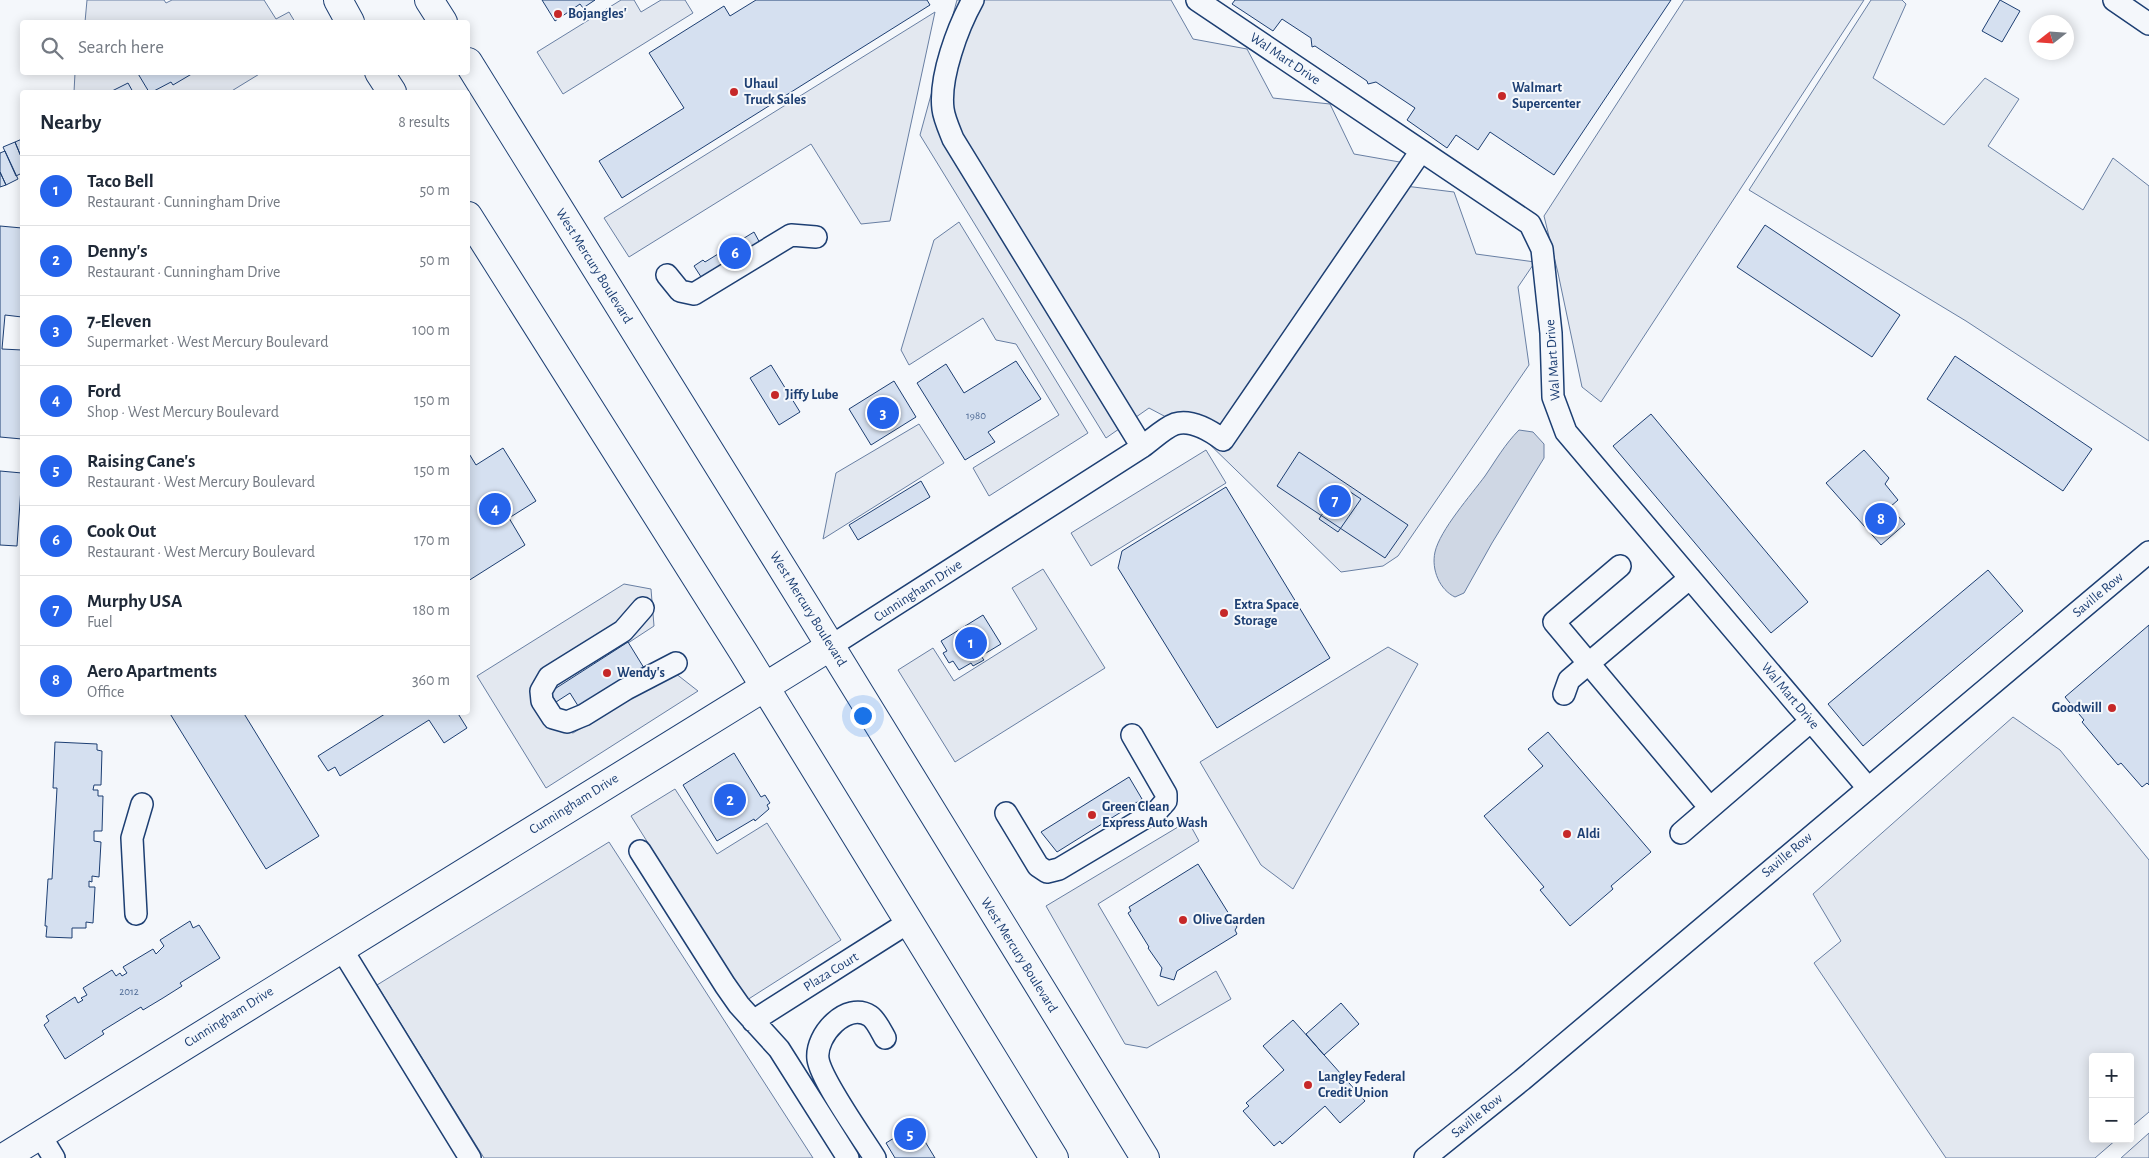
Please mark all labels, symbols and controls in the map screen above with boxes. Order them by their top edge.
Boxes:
place label: Bojangles' [568,7,627,21]
marker: Bojangles' [552,8,564,20]
north arrow [2029,15,2074,60]
search box [20,20,470,75]
street label: Wal Mart Drive [1247,30,1323,88]
icon: search [38,34,66,62]
text: Search here [78,38,164,57]
place label: Uhaul Truck Sales [744,77,806,107]
place label: Walmart Supercenter [1512,81,1581,111]
marker: Uhaul Truck Sales [728,86,740,98]
marker: Walmart Supercenter [1496,90,1508,102]
text: Nearby [40,112,101,133]
text: 8 results [398,114,450,130]
text: Taco Bell [87,172,154,191]
text: 1 [53,182,59,198]
text: 50 m [419,182,450,198]
text: Restaurant · Cunningham Drive [87,194,280,210]
street label: West Mercury Boulevard [553,206,635,326]
pin: 6 [719,234,751,272]
text: Denny's [87,242,148,261]
text: 2 [52,252,60,268]
text: 50 m [419,252,450,268]
text: Restaurant · Cunningham Drive [87,264,280,280]
text: 7-Eleven [87,312,151,331]
street label: Wal Mart Drive [1543,319,1563,401]
text: 3 [53,322,59,338]
text: 100 m [412,322,450,338]
text: Supermarket · West Mercury Boulevard [87,334,329,350]
text: Ford [87,382,121,401]
place label: Jiffy Lube [785,388,839,402]
marker: Jiffy Lube [769,389,781,401]
text: 4 [52,392,60,408]
text: 150 m [414,392,450,408]
pin: 3 [867,394,899,432]
text: Shop · West Mercury Boulevard [87,404,279,420]
house number: 1980 [966,410,986,421]
text: Raising Cane's [87,452,195,471]
text: 5 [53,462,59,478]
text: 150 m [414,462,450,478]
text: Restaurant · West Mercury Boulevard [87,474,315,490]
pin: 7 [1319,482,1351,520]
pin: 4 [479,490,511,528]
pin: 8 [1865,500,1897,538]
text: Cook Out [87,522,156,541]
text: 6 [52,532,60,548]
text: 170 m [414,532,450,548]
text: Restaurant · West Mercury Boulevard [87,544,315,560]
street label: West Mercury Boulevard [767,549,849,669]
street label: Cunningham Drive [871,557,965,625]
street label: Saville Row [2070,570,2126,620]
text: Murphy USA [87,592,182,611]
place label: Extra Space Storage [1234,598,1299,628]
text: 7 [53,602,59,618]
text: 180 m [413,602,450,618]
marker: Extra Space Storage [1218,607,1230,619]
text: Fuel [87,614,113,630]
pin: 1 [955,624,987,662]
street label: Wal Mart Drive [1758,660,1822,732]
text: Aero Apartments [87,662,217,681]
place label: Wendy's [617,666,665,680]
marker: Wendy's [601,667,613,679]
text: 8 [52,672,60,688]
text: 360 m [412,672,450,688]
text: Office [87,684,124,700]
place label: Goodwill [2052,701,2102,715]
marker: Goodwill [2106,702,2118,714]
your location [850,703,876,729]
street label: Cunningham Drive [527,771,621,837]
pin: 2 [714,781,746,819]
place label: Green Clean Express Auto Wash [1102,800,1208,830]
marker: Green Clean Express Auto Wash [1086,809,1098,821]
place label: Aldi [1577,827,1600,841]
marker: Aldi [1561,828,1573,840]
street label: Saville Row [1759,830,1815,880]
street label: West Mercury Boulevard [978,895,1060,1015]
place label: Olive Garden [1193,913,1265,927]
marker: Olive Garden [1177,914,1189,926]
street label: Plaza Court [801,949,861,994]
street label: Cunningham Drive [182,984,276,1050]
house number: 2012 [119,986,139,997]
map controls [2089,1053,2134,1143]
button: + [2089,1053,2134,1098]
place label: Langley Federal Credit Union [1318,1070,1406,1100]
marker: Langley Federal Credit Union [1302,1079,1314,1091]
street label: Saville Row [1449,1091,1506,1141]
button: − [2089,1098,2134,1143]
pin: 5 [894,1115,926,1153]

